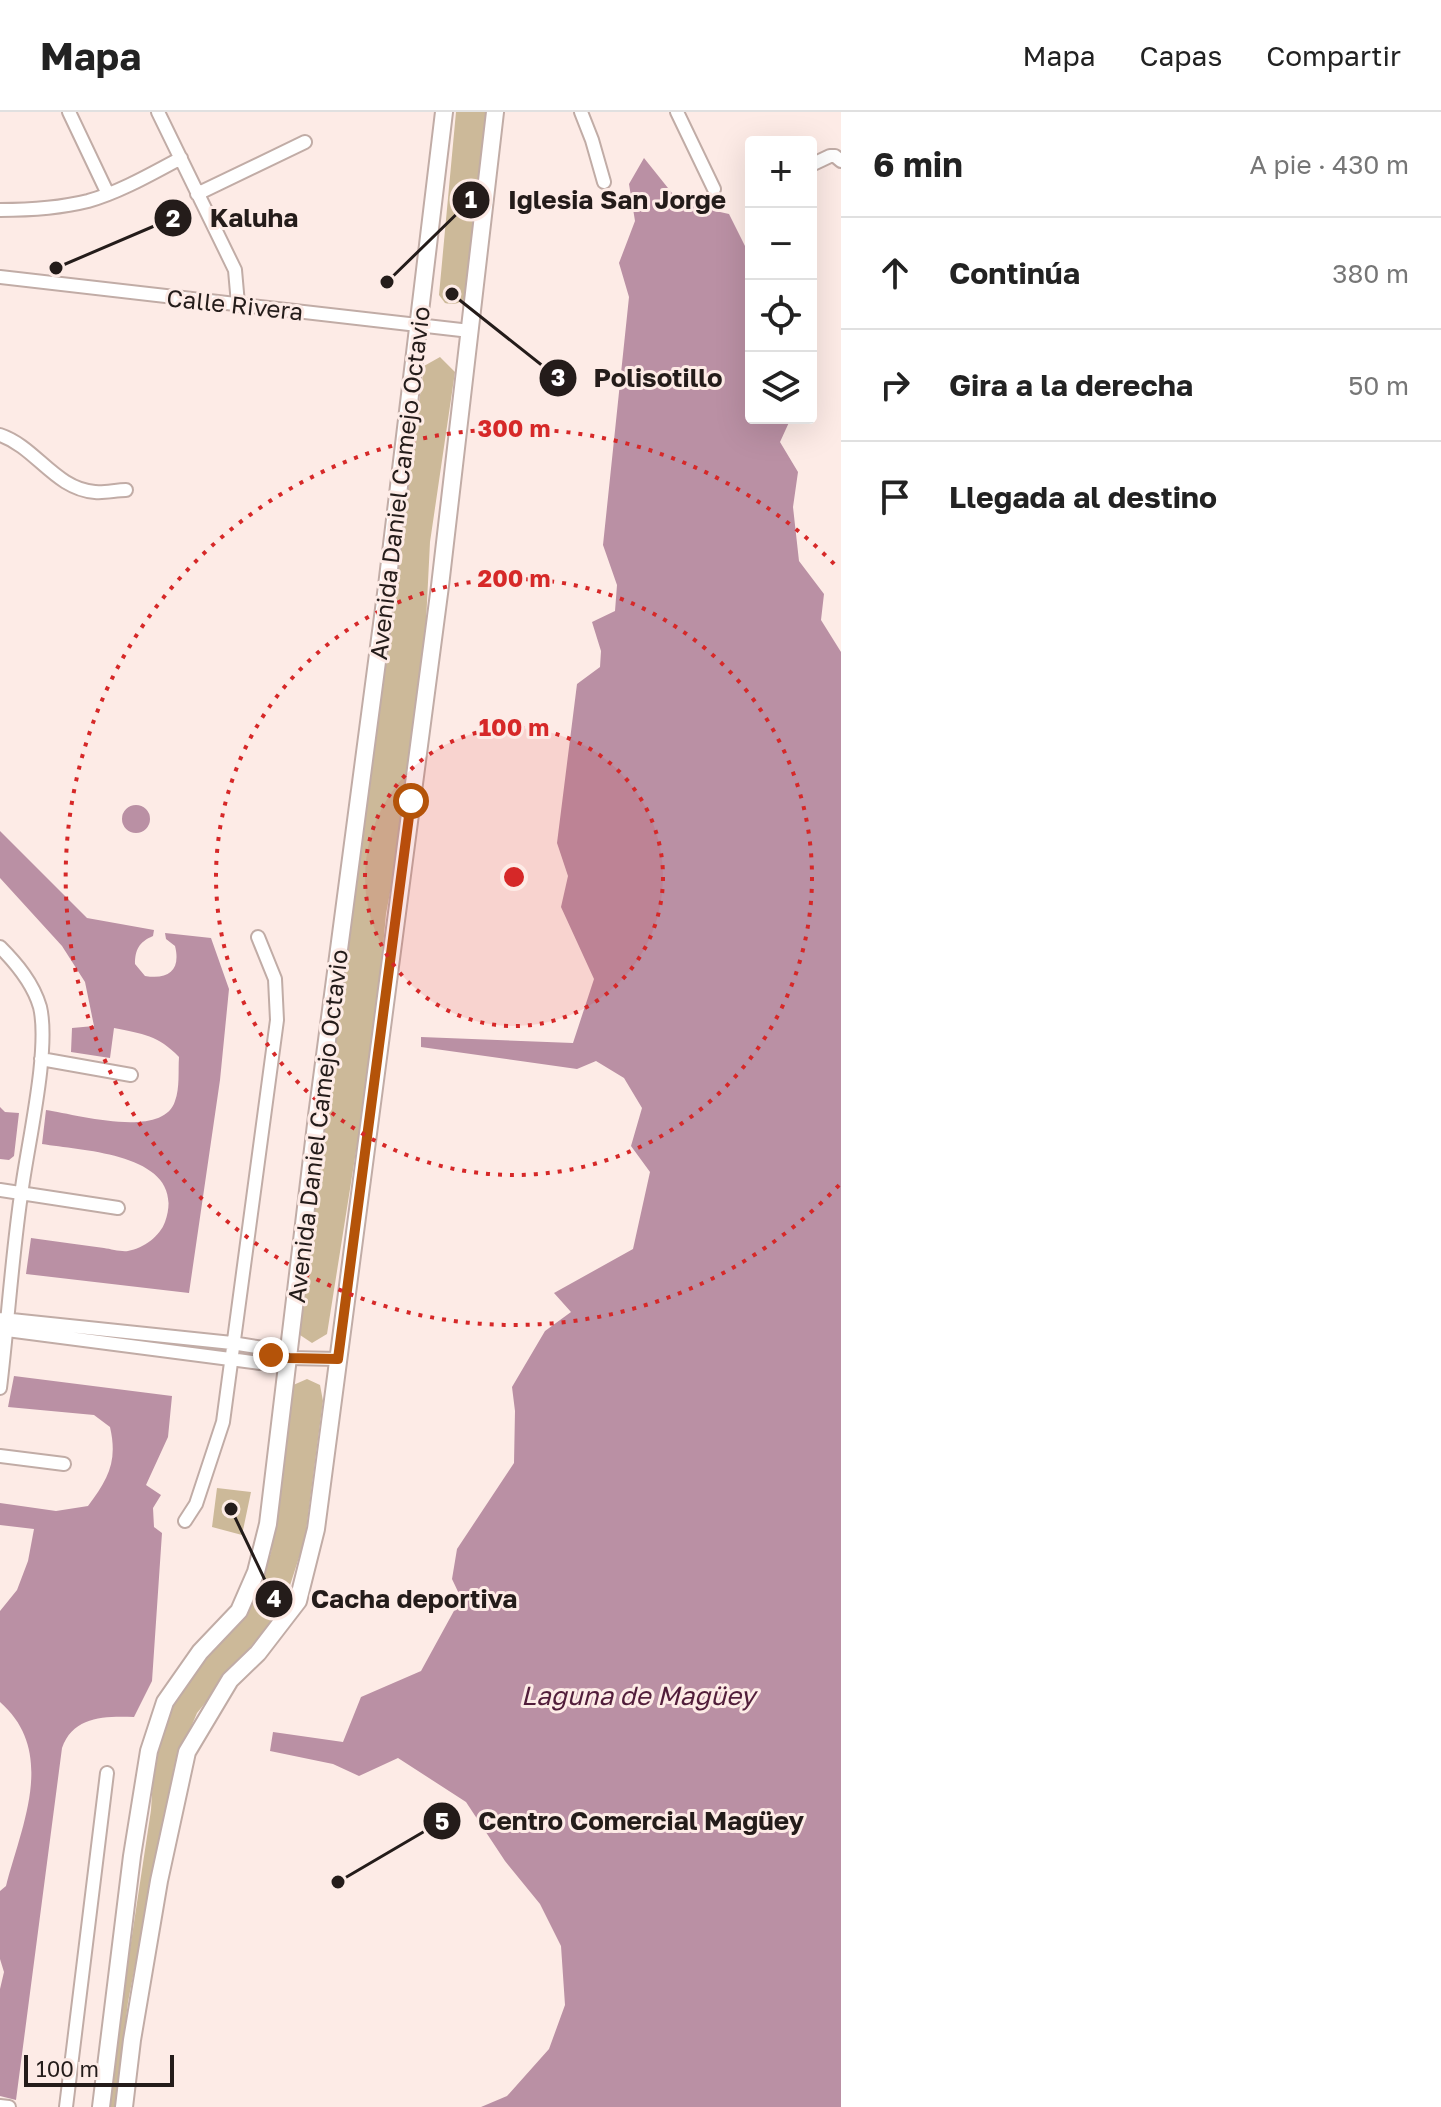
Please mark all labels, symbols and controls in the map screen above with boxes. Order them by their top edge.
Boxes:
text: Mapa [40,33,141,78]
text: Mapa [1023,39,1095,72]
text: Capas [1139,39,1222,72]
text: Compartir [1266,39,1401,72]
map controls [745,136,817,424]
button: + [745,136,817,208]
text: 6 min [873,144,963,184]
text: A pie · 430 m [1250,149,1409,180]
callout: Iglesia San Jorge [451,175,742,225]
text: 1 [465,184,477,213]
text: Iglesia San Jorge [508,184,726,215]
callout: Kaluha [153,193,314,243]
text: Kaluha [210,202,298,233]
text: 2 [166,203,180,232]
button: − [745,208,817,280]
icon: ahead [873,251,917,295]
text: Continúa [949,255,1080,291]
text: 380 m [1332,258,1409,289]
button: locate [745,280,817,352]
street label: Calle Rivera [165,282,305,326]
street label: Avenida Daniel Camejo Octavio [363,305,435,661]
button: layers [745,352,817,424]
callout: Polisotillo [538,353,739,403]
text: 3 [551,362,565,391]
text: Polisotillo [593,362,723,393]
icon: right [873,363,917,407]
text: Gira a la derecha [949,367,1193,403]
text: 50 m [1348,370,1409,401]
text: 300 m [478,413,550,442]
icon: arrive [873,475,917,519]
text: Llegada al destino [949,479,1217,515]
text: 200 m [478,563,550,592]
text: 100 m [479,712,549,741]
route start [393,783,429,819]
centre of rings [500,863,528,891]
street label: Avenida Daniel Camejo Octavio [281,948,353,1304]
route end [253,1337,289,1373]
callout: Cacha deportiva [254,1574,533,1624]
text: 4 [267,1583,282,1612]
text: Cacha deportiva [311,1583,517,1614]
water label: Laguna de Magüey [521,1680,758,1711]
callout: Centro Comercial Magüey [422,1796,820,1846]
text: Centro Comercial Magüey [478,1805,804,1836]
text: 5 [435,1806,449,1835]
scale bar [24,2051,174,2087]
text: 100 m [36,2055,99,2082]

